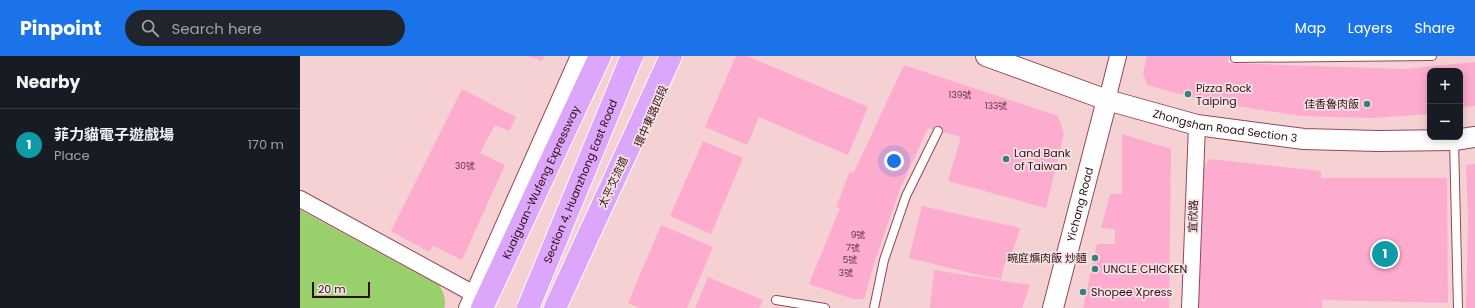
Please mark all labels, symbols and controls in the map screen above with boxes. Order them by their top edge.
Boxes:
search box [125,10,405,46]
text: Pinpoint [20,15,101,42]
icon: search [139,17,161,39]
text: Search here [171,18,262,39]
text: Map [1295,18,1326,38]
text: Layers [1348,18,1392,38]
text: Share [1414,18,1455,38]
map controls [1427,68,1463,140]
button: + [1427,68,1463,104]
text: Nearby [16,70,80,94]
place label: Pizza Rock Taiping [1196,80,1252,109]
street label: 環中東路四段 [630,83,672,149]
house number: 139號 [949,89,971,101]
marker: Pizza Rock Taiping [1183,89,1193,99]
place label: 佳香魯肉飯 [1304,96,1359,112]
street label: Section 4, Huanzhong East Road [539,97,621,266]
marker: 佳香魯肉飯 [1362,99,1372,109]
house number: 133號 [985,100,1007,112]
street label: Kuaiguan-Wufeng Expressway [498,102,584,262]
button: − [1427,104,1463,140]
street label: Zhongshan Road Section 3 [1151,105,1298,146]
text: 菲力貓電子遊戲場 [54,124,174,145]
text: 1 [27,135,31,154]
text: 170 m [248,135,284,154]
place label: Land Bank of Taiwan [1014,145,1071,174]
text: Place [54,146,89,165]
your location [884,151,904,171]
street label: 太平交流道 [594,154,632,210]
marker: Land Bank of Taiwan [1001,154,1011,164]
house number: 30號 [455,160,475,172]
street label: Yichang Road [1063,165,1097,243]
street label: 宜欣路 [1184,199,1202,233]
house number: 9號 [851,229,865,241]
pin: 1 [1372,239,1398,269]
house number: 7號 [846,242,860,254]
place label: 畹庭爌肉飯 炒麵 [1007,250,1087,266]
marker: 畹庭爌肉飯 炒麵 [1090,253,1100,263]
house number: 5號 [843,254,857,266]
place label: UNCLE CHICKEN [1103,261,1187,277]
marker: UNCLE CHICKEN [1090,264,1100,274]
house number: 3號 [839,267,853,279]
scale bar [312,280,370,299]
text: 20 m [318,281,346,297]
place label: Shopee Xpress [1091,284,1172,300]
marker: Shopee Xpress [1078,287,1088,297]

